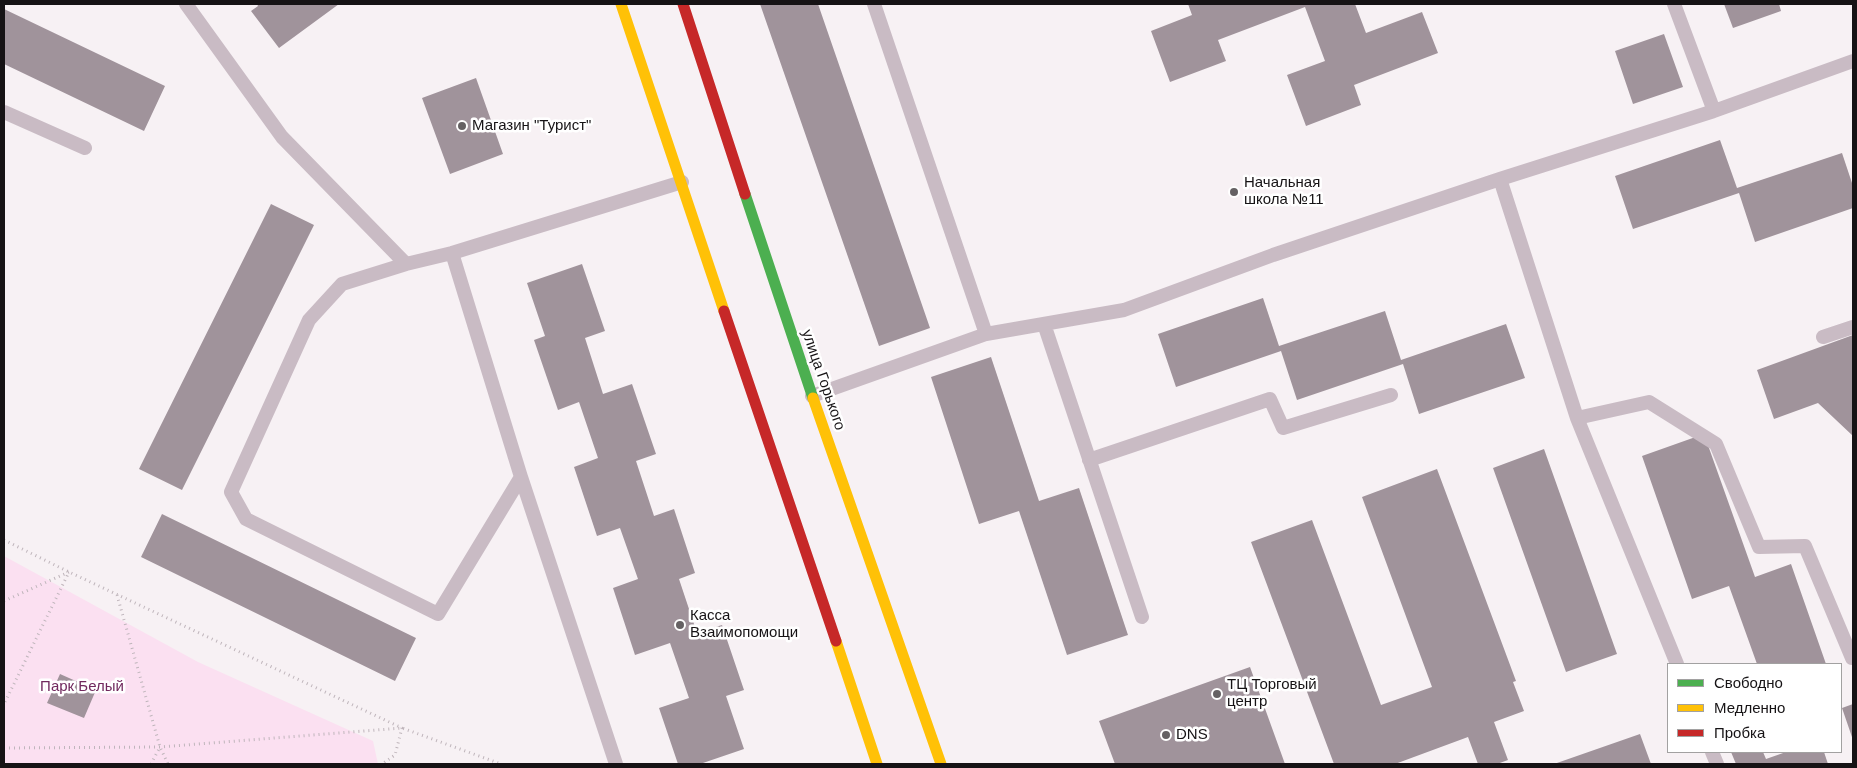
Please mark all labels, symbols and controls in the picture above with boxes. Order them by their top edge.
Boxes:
place label: Магазин "Турист" [472,117,591,135]
marker: Магазин "Турист" [456,120,468,132]
place label: Начальная школа №11 [1244,174,1324,209]
marker: Начальная школа №11 [1228,186,1240,198]
street label: улица Горького [797,327,849,433]
place label: Касса Взаимопомощи [690,607,798,642]
marker: Касса Взаимопомощи [674,619,686,631]
legend [1667,663,1842,753]
text: Свободно [1714,674,1783,691]
place label: ТЦ Торговый центр [1227,676,1317,711]
park label: Парк Белый [40,678,124,696]
marker: ТЦ Торговый центр [1211,688,1223,700]
text: Медленно [1714,699,1785,716]
text: Пробка [1714,724,1765,741]
place label: DNS [1176,726,1208,744]
marker: DNS [1160,729,1172,741]

